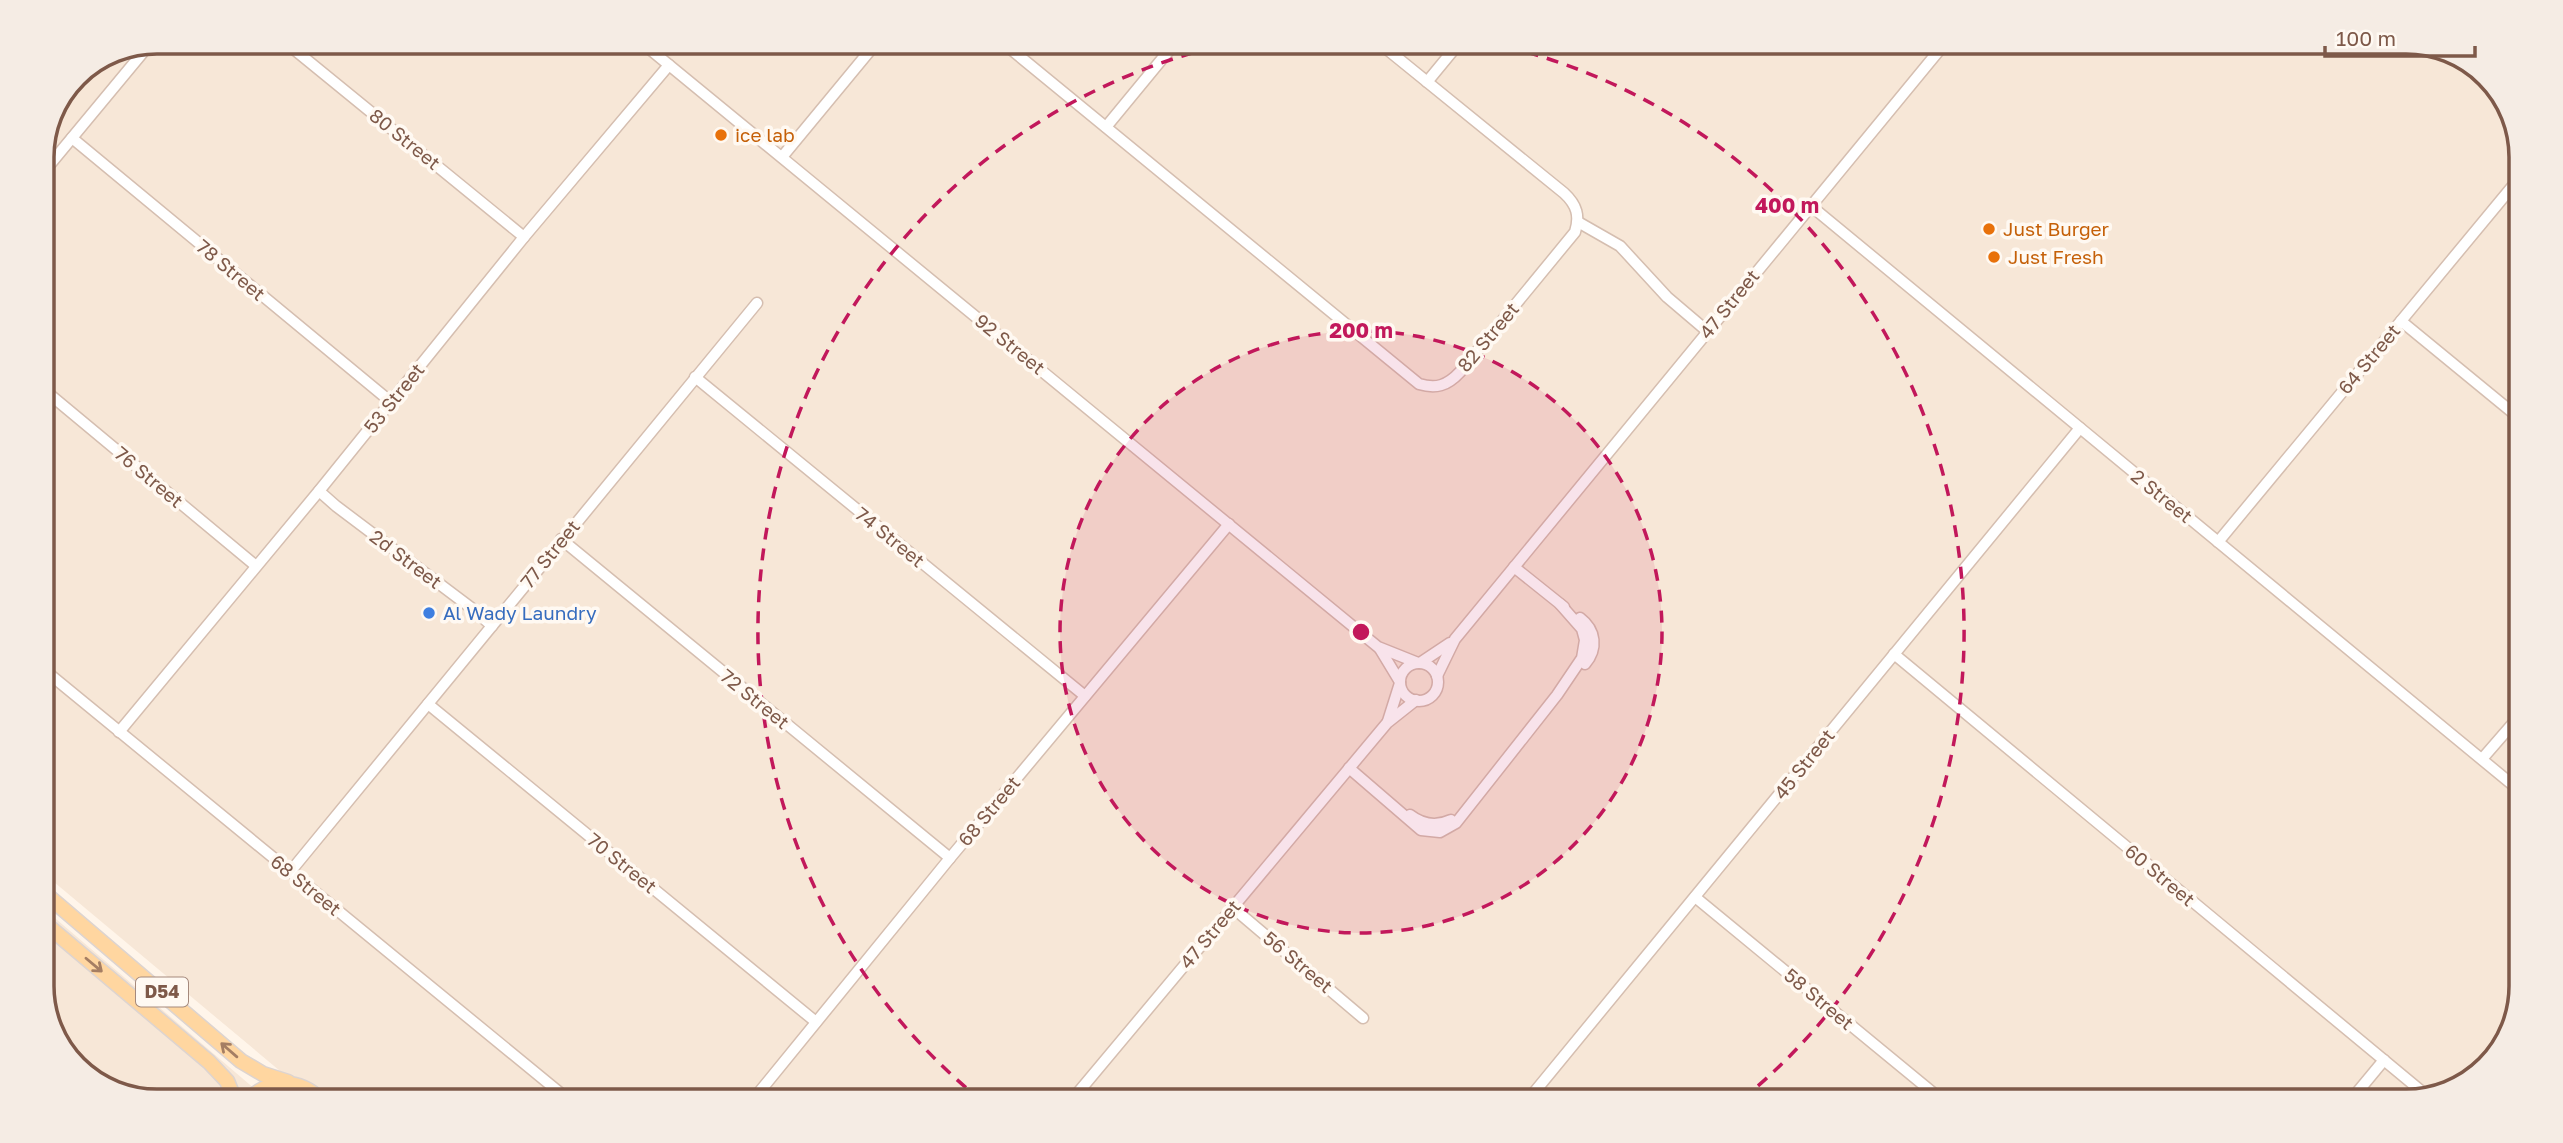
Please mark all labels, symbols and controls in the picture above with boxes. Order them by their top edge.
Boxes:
scale bar [2325,14,2476,58]
text: 100 m [2336,25,2396,51]
street label: 80 Street [365,103,445,174]
place label: ice lab [735,123,795,146]
marker: ice lab [713,127,729,143]
text: 400 m [1755,192,1819,218]
place label: Just Burger [2003,217,2110,240]
marker: Just Burger [1981,221,1997,237]
street label: 78 Street [192,234,270,305]
place label: Just Fresh [2008,245,2104,268]
marker: Just Fresh [1986,249,2002,265]
street label: 47 Street [1694,264,1764,343]
street label: 82 Street [1452,297,1523,376]
street label: 92 Street [971,308,1050,379]
text: 200 m [1329,317,1393,343]
street label: 64 Street [2333,319,2404,398]
street label: 53 Street [359,358,429,437]
street label: 76 Street [110,441,188,512]
street label: 2 Street [2127,464,2198,527]
street label: 74 Street [851,502,930,572]
street label: 77 Street [515,515,584,592]
street label: 2d Street [366,524,447,593]
place label: Al Wady Laundry [443,601,597,624]
marker: Al Wady Laundry [421,605,437,621]
centre of rings [1349,620,1373,644]
street label: 72 Street [716,664,794,733]
street label: 45 Street [1768,724,1839,803]
street label: 68 Street [953,771,1024,850]
street label: 70 Street [583,828,662,898]
street label: 60 Street [2121,839,2200,911]
street label: 68 Street [266,849,346,920]
street label: 47 Street [1174,895,1245,973]
street label: 56 Street [1259,926,1338,997]
one-way arrow [85,958,103,973]
street label: 58 Street [1780,963,1859,1034]
road number: D54 [136,978,188,1007]
one-way arrow [220,1042,238,1058]

